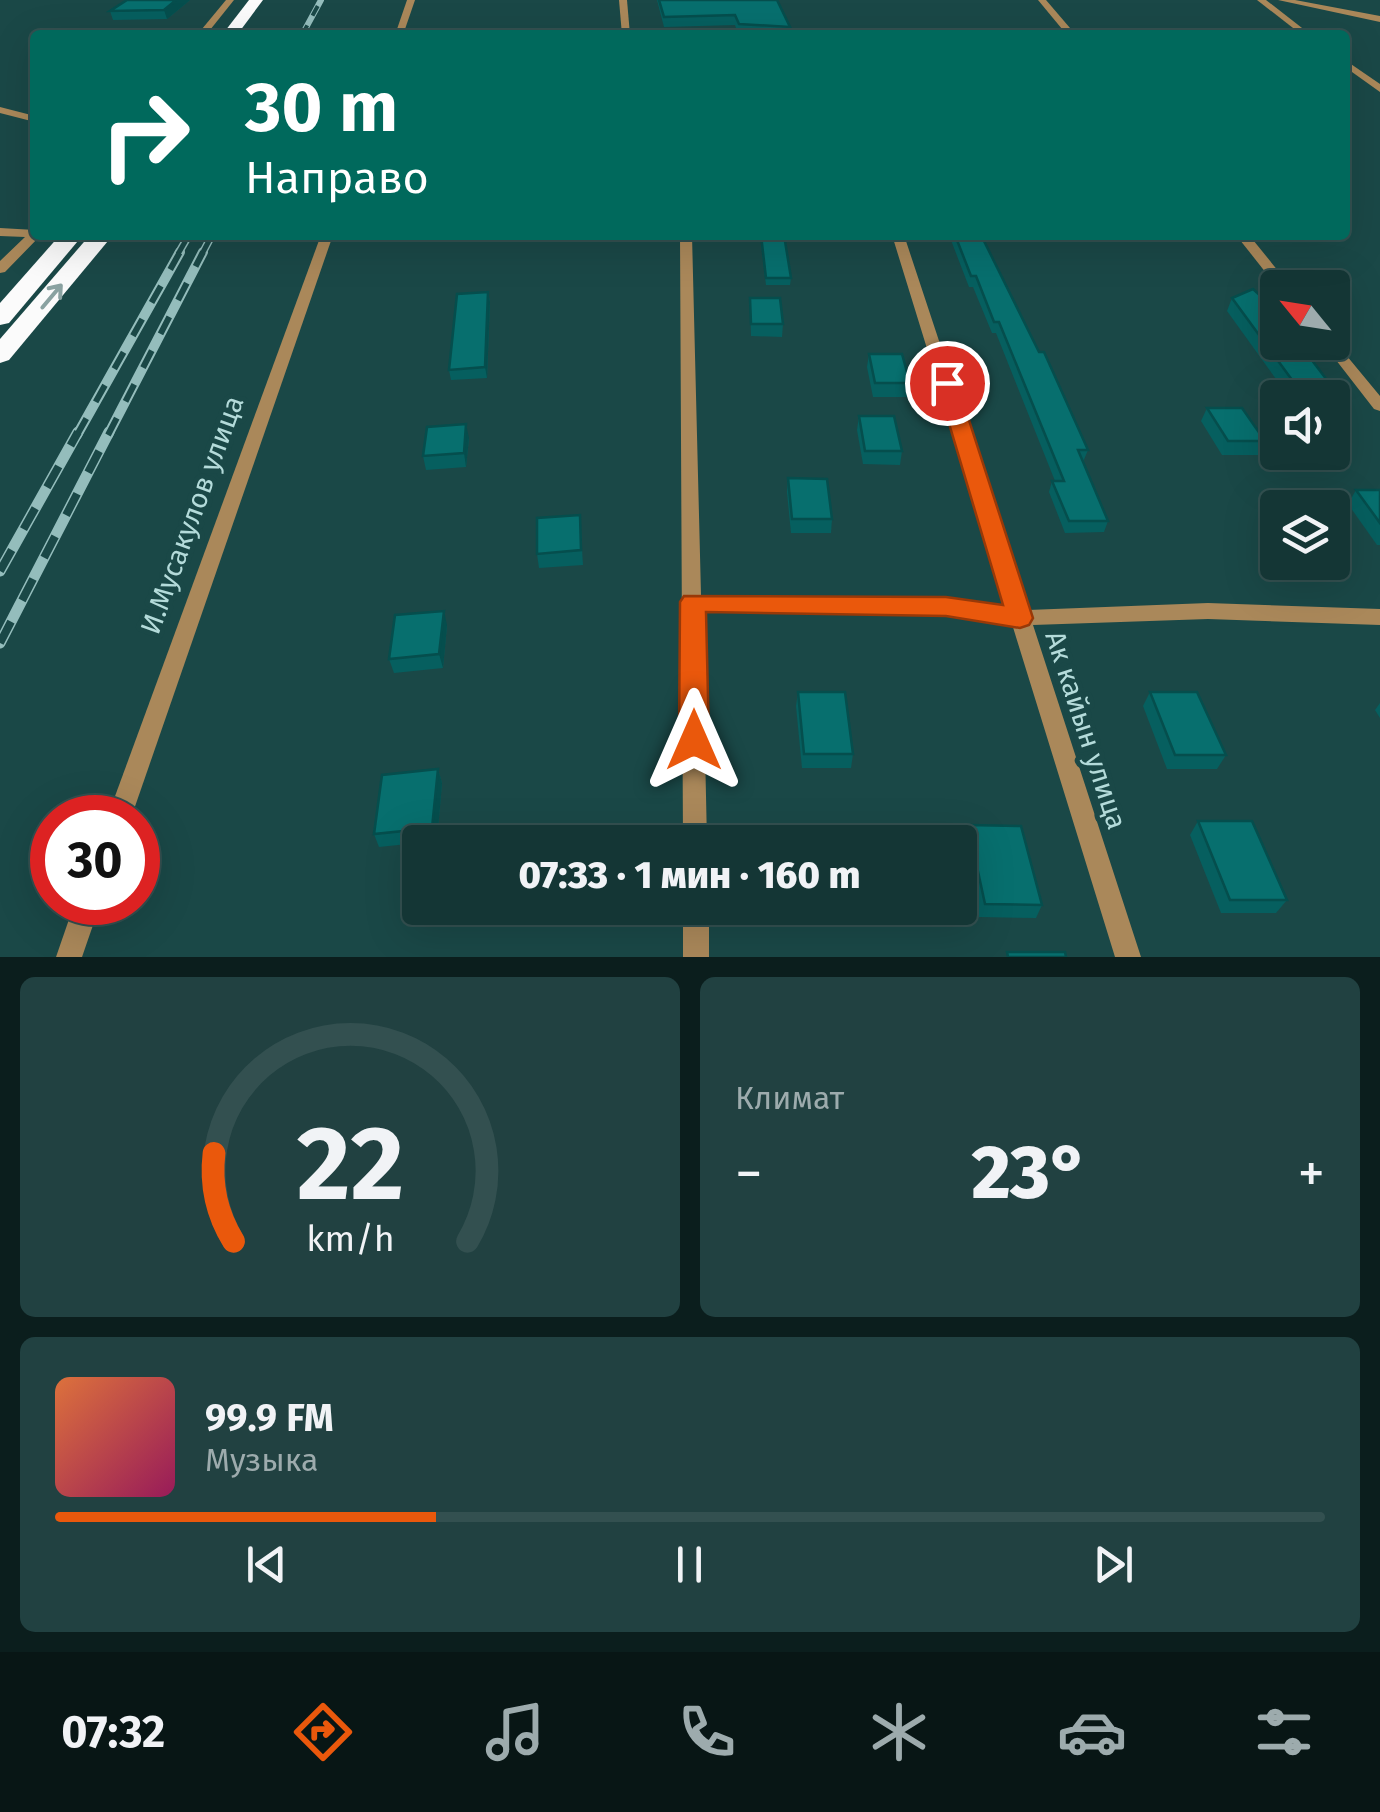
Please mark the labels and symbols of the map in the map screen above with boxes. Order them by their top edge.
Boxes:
north arrow [1260,270,1350,360]
one-way arrow [40,283,62,309]
pin [905,341,990,426]
street label: И.Мусакулов улица [134,391,250,639]
street label: Ак кайын улица [1038,627,1134,833]
position arrow [642,688,746,792]
speed limit sign: 30 [30,795,160,925]

